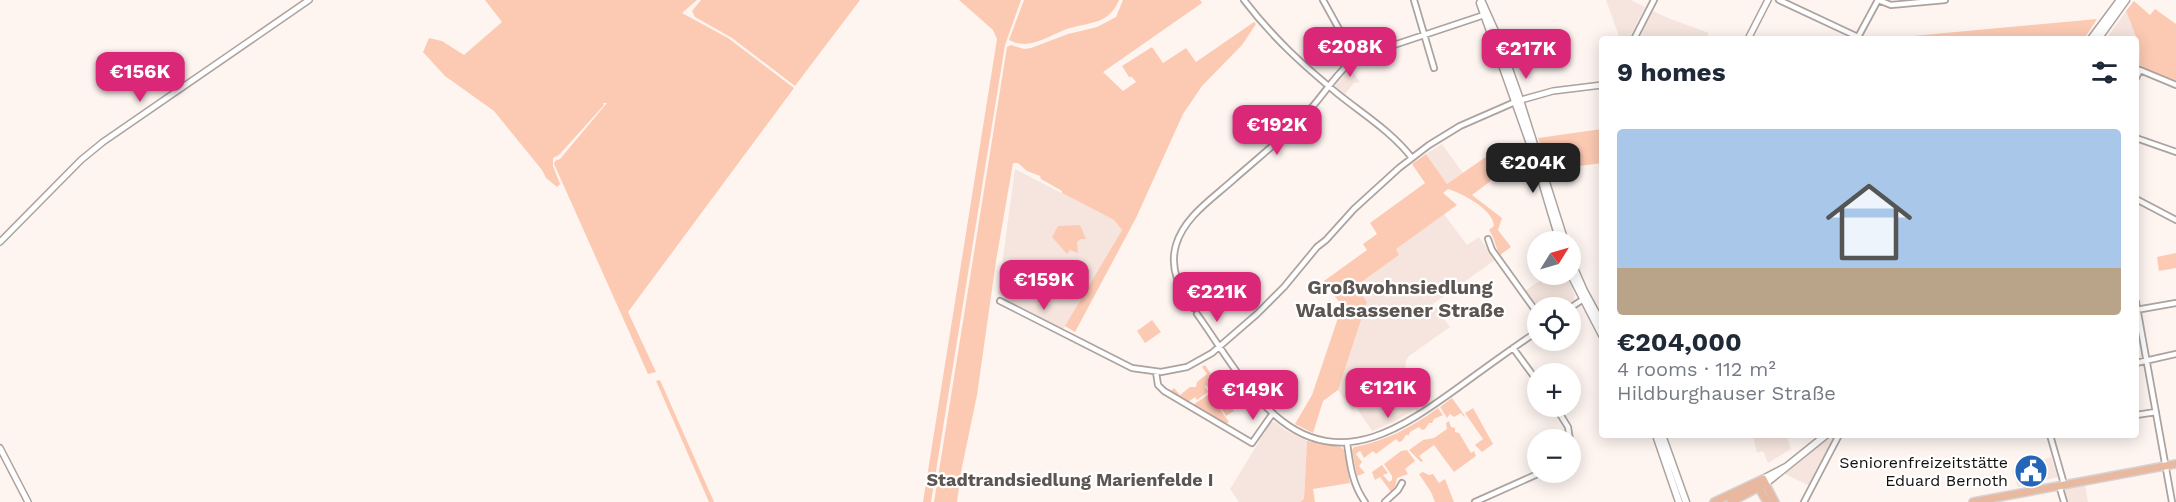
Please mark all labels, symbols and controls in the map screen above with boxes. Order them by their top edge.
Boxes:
pin: €208K [1308,27,1392,78]
pin: €217K [1484,29,1568,80]
text: €208K [1317,34,1383,58]
text: €217K [1496,36,1556,60]
pin: €156K [98,52,182,103]
icon: filters [2088,56,2121,89]
text: 9 homes [1617,57,1726,87]
text: €156K [110,59,170,83]
pin: €192K [1235,105,1319,156]
text: €192K [1247,112,1307,136]
pin: €204K [1491,143,1575,194]
text: €204K [1500,150,1566,174]
icon: home [1815,168,1923,276]
north arrow [1527,231,1581,285]
map controls [1527,231,1581,483]
pin: €159K [1002,260,1086,311]
text: €159K [1014,267,1074,291]
pin: €221K [1175,272,1259,323]
district label: Großwohnsiedlung Waldsassener Straße [1295,275,1505,322]
text: €221K [1187,279,1247,303]
button: locate [1527,297,1581,351]
text: €204,000 [1617,327,1742,357]
text: 4 rooms · 112 m² [1617,357,1776,381]
button: + [1527,363,1581,417]
pin: €121K [1346,368,1430,419]
pin: €149K [1211,370,1295,421]
text: €121K [1359,375,1417,399]
text: €149K [1222,377,1284,401]
text: Hildburghauser Straße [1617,381,1836,405]
button: − [1527,429,1581,483]
place label: Seniorenfreizeitstätte Eduard Bernoth [1839,453,2008,490]
public building icon: Seniorenfreizeitstätte Eduard Bernoth [2013,453,2049,489]
district label: Stadtrandsiedlung Marienfelde I [926,469,1214,490]

